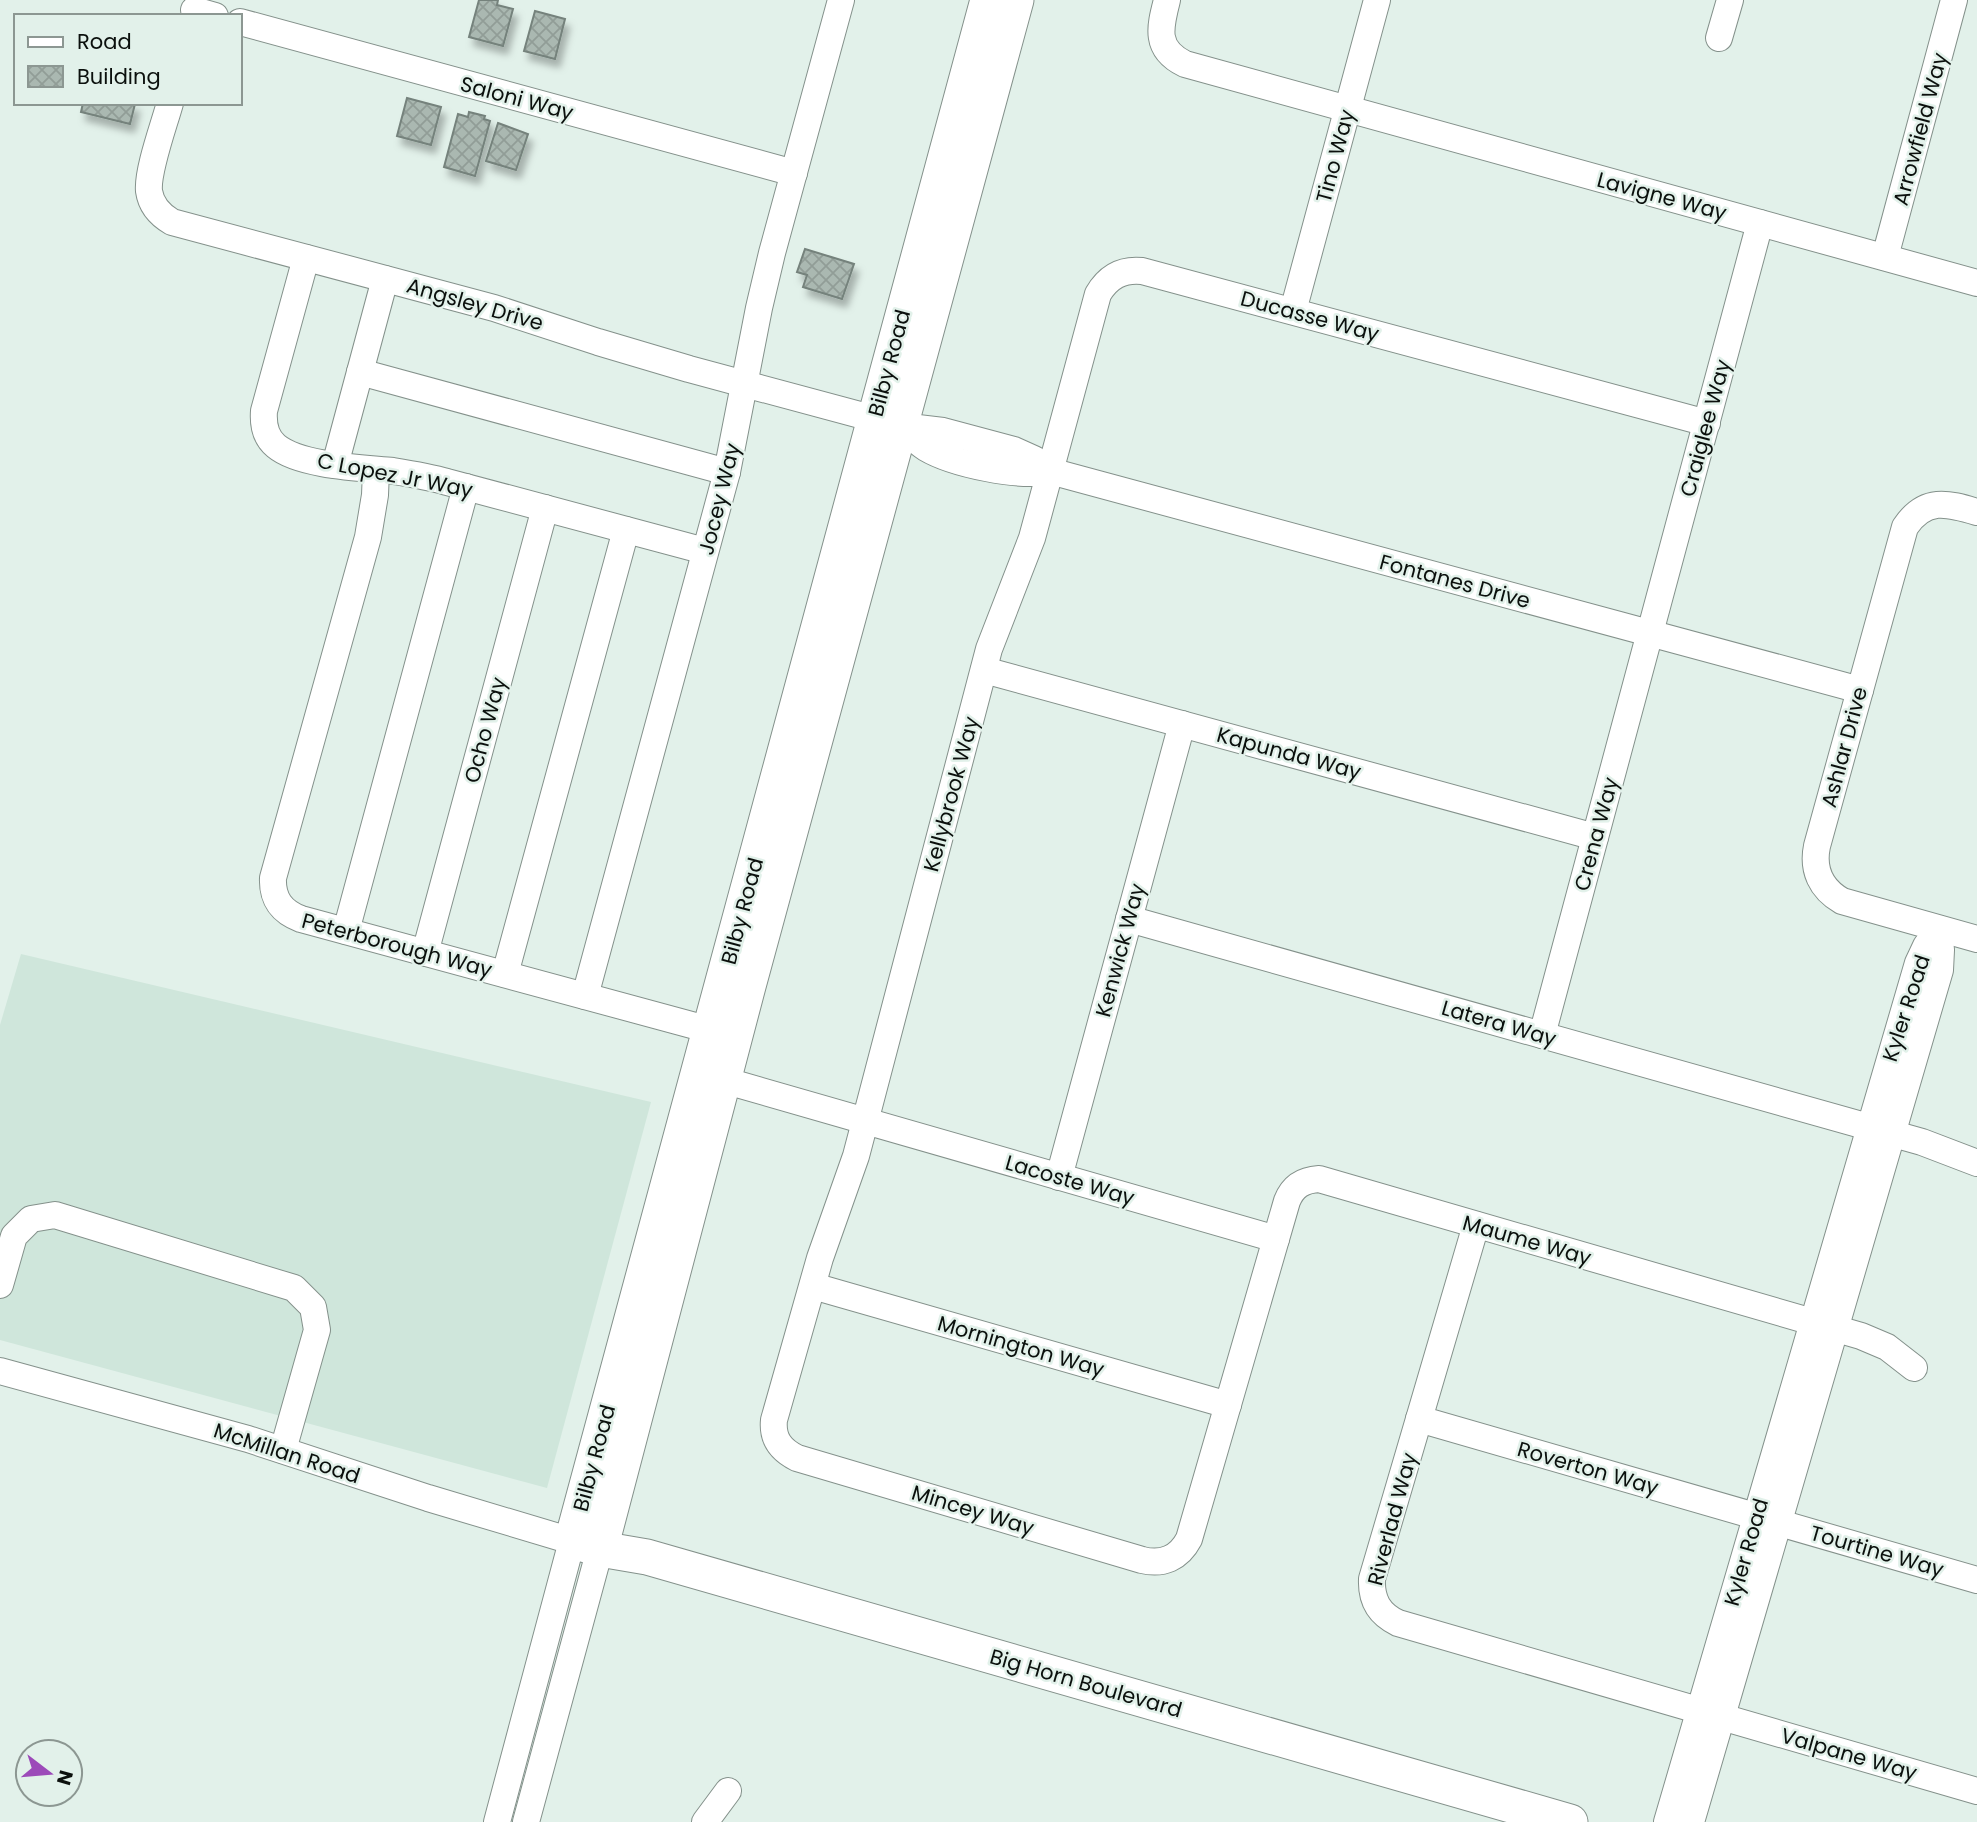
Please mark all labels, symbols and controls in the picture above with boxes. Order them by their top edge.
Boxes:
legend [14,14,242,105]
text: Road [77,27,132,56]
street label: Arrowfield Way [1886,49,1954,209]
text: Building [77,62,161,91]
street label: Saloni Way [457,69,577,127]
street label: Tino Way [1309,106,1361,206]
street label: Lavigne Way [1594,165,1730,227]
street label: Angsley Drive [403,271,547,337]
street label: Ducasse Way [1238,284,1383,348]
street label: Bilby Road [861,306,917,420]
street label: Craiglee Way [1673,356,1737,500]
street label: Jocey Way [691,440,747,558]
street label: C Lopez Jr Way [315,446,475,504]
street label: Fontanes Drive [1376,547,1534,615]
street label: Ocho Way [457,674,513,786]
street label: Ashlar Drive [1814,683,1874,811]
street label: Kellybrook Way [916,713,986,875]
street label: Kapunda Way [1214,720,1365,786]
street label: Crena Way [1567,774,1625,894]
street label: Bilby Road [714,854,770,968]
street label: Kenwick Way [1088,880,1152,1020]
street label: Peterborough Way [299,906,495,984]
street label: Kyler Road [1875,951,1937,1065]
street label: Latera Way [1438,993,1560,1053]
street label: Lacoste Way [1002,1148,1138,1212]
street label: Maume Way [1459,1208,1595,1272]
street label: Mornington Way [934,1308,1108,1384]
street label: Bilby Road [566,1401,622,1515]
street label: McMillan Road [210,1416,364,1490]
street label: Roverton Way [1514,1434,1662,1502]
street label: Riverlad Way [1360,1449,1424,1589]
street label: Mincey Way [908,1478,1038,1542]
street label: Kyler Road [1717,1495,1775,1609]
street label: Tourtine Way [1807,1518,1947,1584]
street label: Big Horn Boulevard [987,1642,1185,1724]
street label: Valpane Way [1777,1721,1921,1787]
north arrow [14,1738,84,1808]
text: N [50,1767,80,1788]

